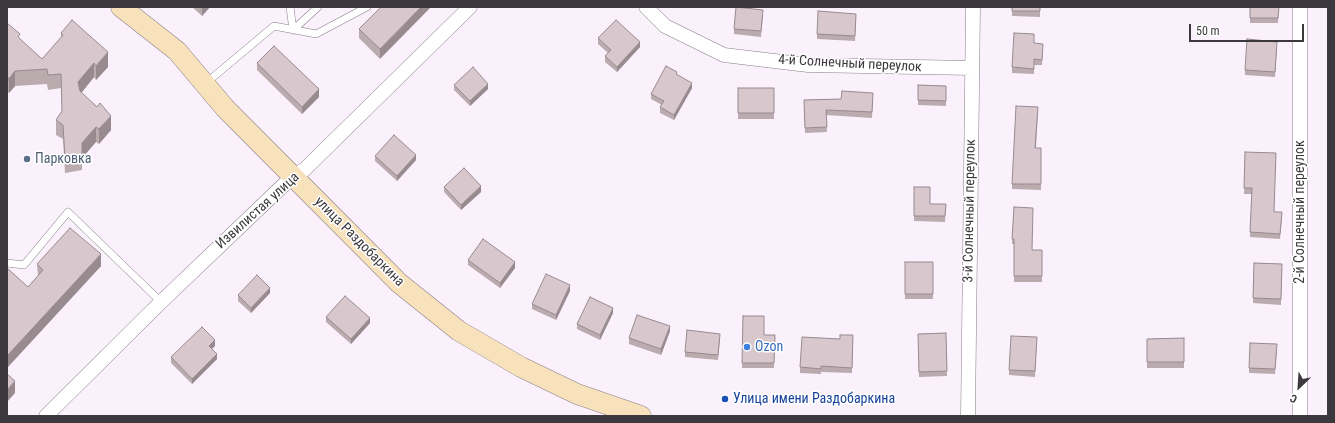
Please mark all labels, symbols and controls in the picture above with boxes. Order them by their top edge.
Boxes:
scale bar [1191,16,1306,42]
text: 50 m [1196,24,1220,38]
street label: 4-й Солнечный переулок [778,52,922,76]
street label: 3-й Солнечный переулок [960,139,980,283]
street label: 2-й Солнечный переулок [1292,140,1308,284]
place label: Парковка [35,151,91,167]
marker: Парковка [22,154,32,164]
street label: Извилистая улица [213,169,303,253]
street label: улица Раздобаркина [311,194,407,290]
place label: Ozon [755,339,783,355]
marker: Ozon [742,342,752,352]
north arrow [1279,367,1319,407]
place label: Улица имени Раздобаркина [733,391,895,407]
text: С [1288,391,1299,406]
marker: Улица имени Раздобаркина [720,394,730,404]

